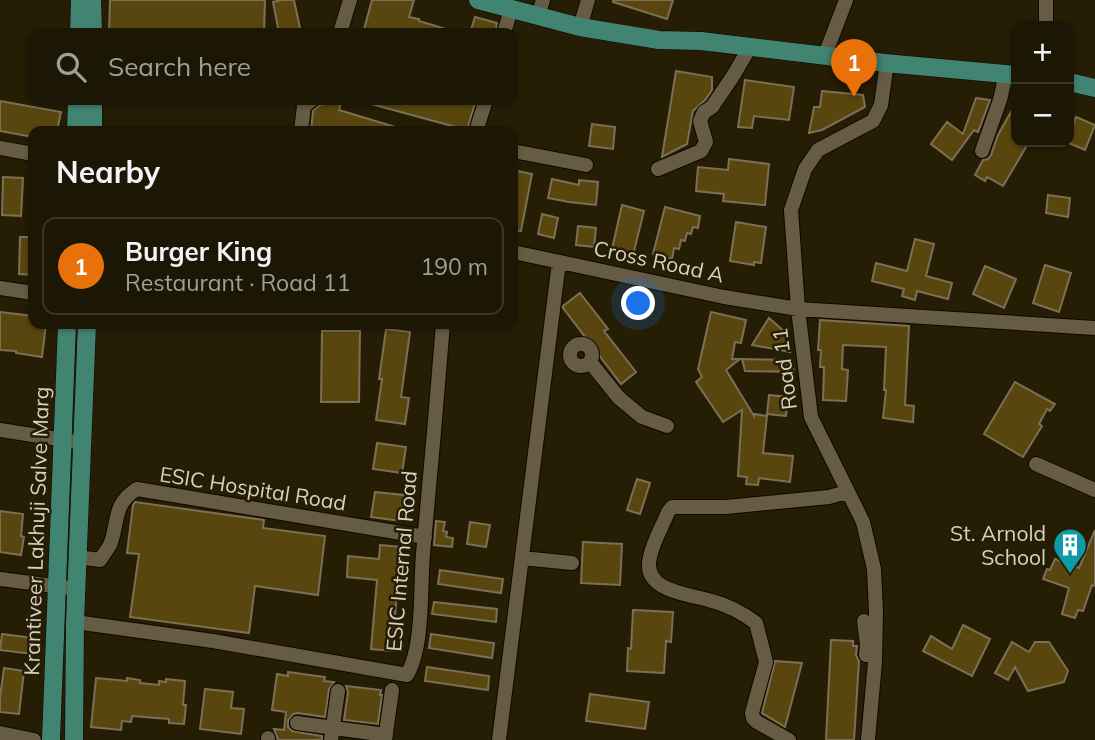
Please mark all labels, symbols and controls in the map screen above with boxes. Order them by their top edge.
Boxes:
map controls [1011,21,1074,147]
button: + [1011,21,1074,84]
search box [28,28,518,105]
pin: 1 [831,39,877,97]
icon: search [52,48,90,86]
text: Search here [108,50,251,83]
button: − [1011,84,1074,147]
text: Nearby [56,153,160,191]
text: Burger King [125,235,272,268]
street label: Cross Road A [591,235,727,288]
text: 1 [74,252,88,281]
text: 190 m [420,252,488,281]
text: Restaurant · Road 11 [125,268,350,297]
your location [621,286,655,320]
street label: Road 11 [766,327,802,411]
street label: Krantiveer Lakhuji Salve Marg [18,386,54,676]
street label: ESIC Hospital Road [158,460,348,516]
street label: ESIC Internal Road [380,470,422,652]
place label: St. Arnold School [950,520,1046,570]
building icon: St. Arnold School [1051,526,1089,575]

